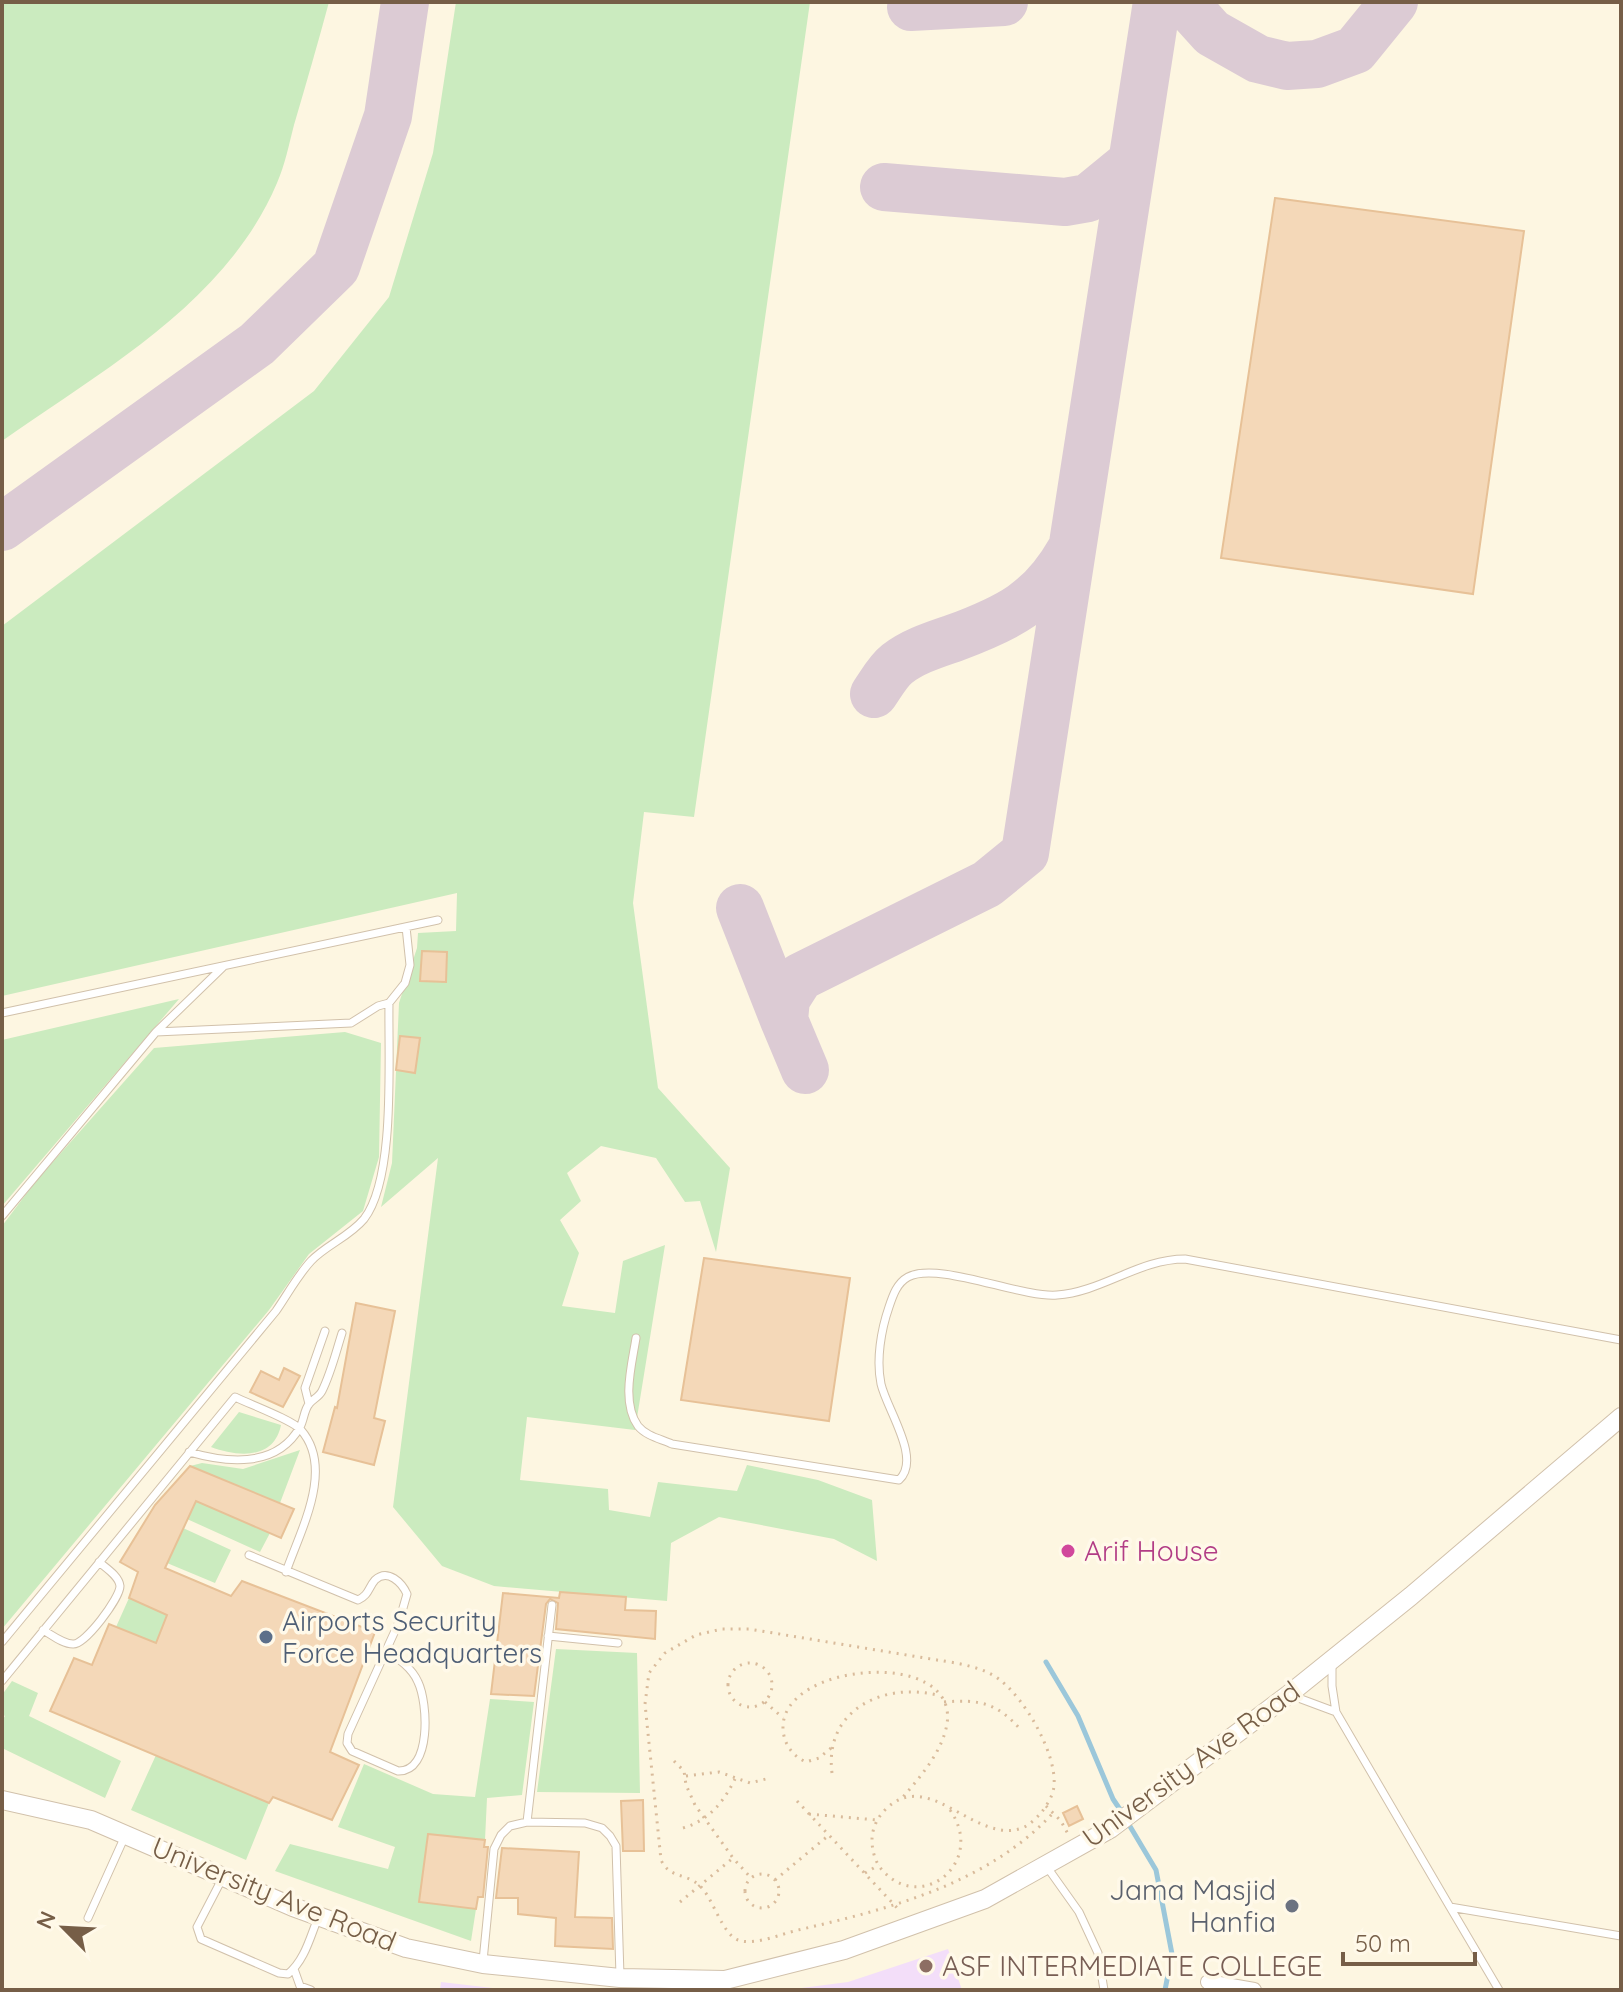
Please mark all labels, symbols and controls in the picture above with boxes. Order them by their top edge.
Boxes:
place label: Arif House [1084,1533,1219,1568]
marker: Arif House [1059,1542,1077,1560]
place label: Airports Security Force Headquarters [282,1603,542,1670]
marker: Airports Security Force Headquarters [257,1628,275,1646]
street label: University Ave Road [1075,1673,1306,1854]
street label: University Ave Road [147,1829,402,1959]
place label: Jama Masjid Hanfia [1109,1872,1276,1939]
north arrow [24,1888,104,1968]
marker: Jama Masjid Hanfia [1283,1897,1301,1915]
text: N [30,1907,62,1933]
scale bar [1343,1916,1475,1966]
text: 50 m [1355,1928,1411,1958]
place label: ASF INTERMEDIATE COLLEGE [942,1948,1322,1983]
marker: ASF INTERMEDIATE COLLEGE [917,1957,935,1975]

